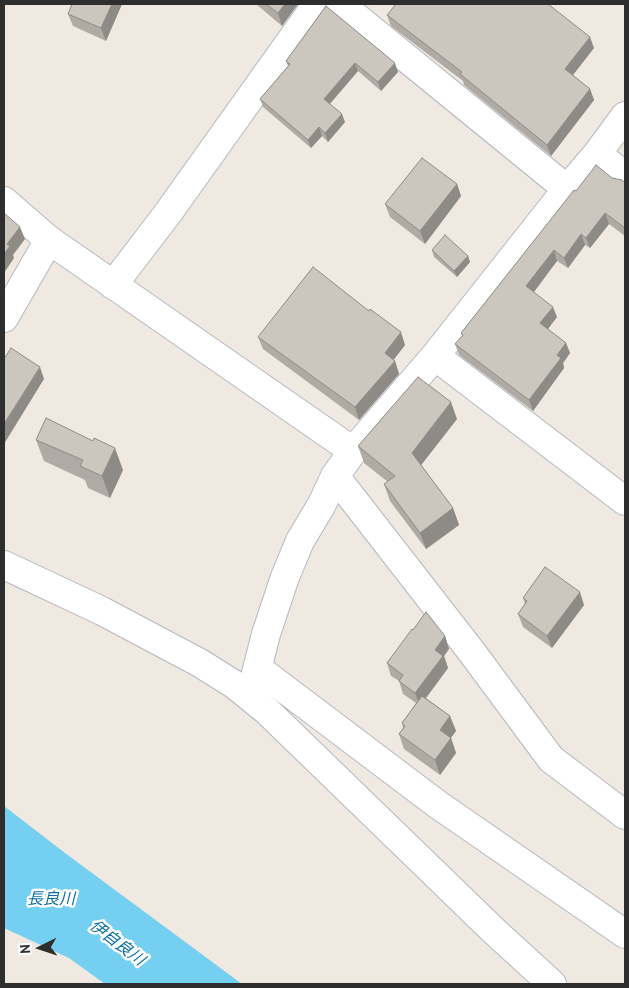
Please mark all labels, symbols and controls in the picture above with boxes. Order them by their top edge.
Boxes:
water label: 長良川 [27,889,75,909]
water label: 伊自良川 [86,916,148,970]
north arrow [15,923,65,973]
text: N [16,944,34,954]

